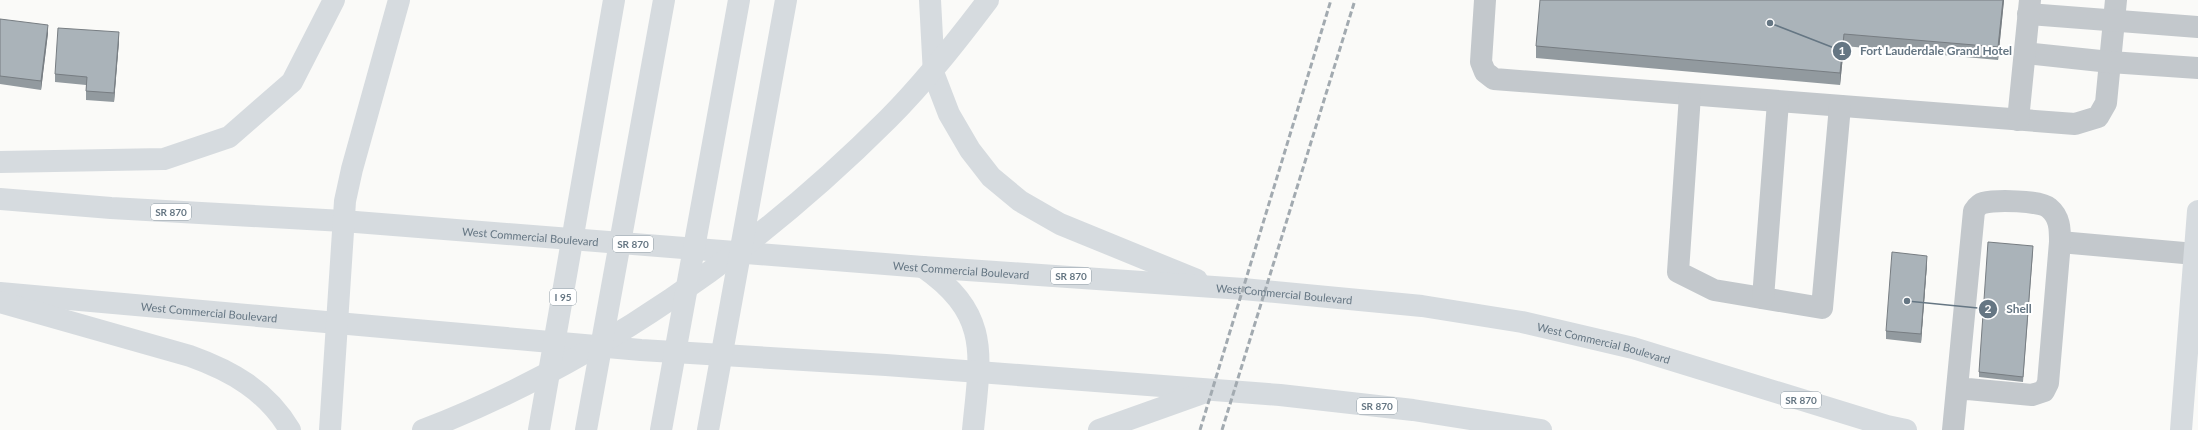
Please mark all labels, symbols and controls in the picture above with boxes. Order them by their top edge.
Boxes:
callout: Fort Lauderdale Grand Hotel [1832,39,2020,63]
text: 1 [1839,43,1846,58]
text: Fort Lauderdale Grand Hotel [1860,43,2012,58]
road number: SR 870 [151,204,191,220]
street label: West Commercial Boulevard [462,224,599,248]
road number: SR 870 [613,236,653,252]
street label: West Commercial Boulevard [892,258,1030,281]
road number: SR 870 [1051,268,1091,284]
street label: West Commercial Boulevard [1216,281,1353,306]
road number: I 95 [550,289,576,305]
callout: Shell [1978,297,2039,321]
street label: West Commercial Boulevard [140,299,278,324]
text: 2 [1985,301,1992,316]
text: Shell [2006,301,2032,316]
street label: West Commercial Boulevard [1536,319,1672,366]
road number: SR 870 [1781,392,1821,408]
road number: SR 870 [1357,398,1397,414]

